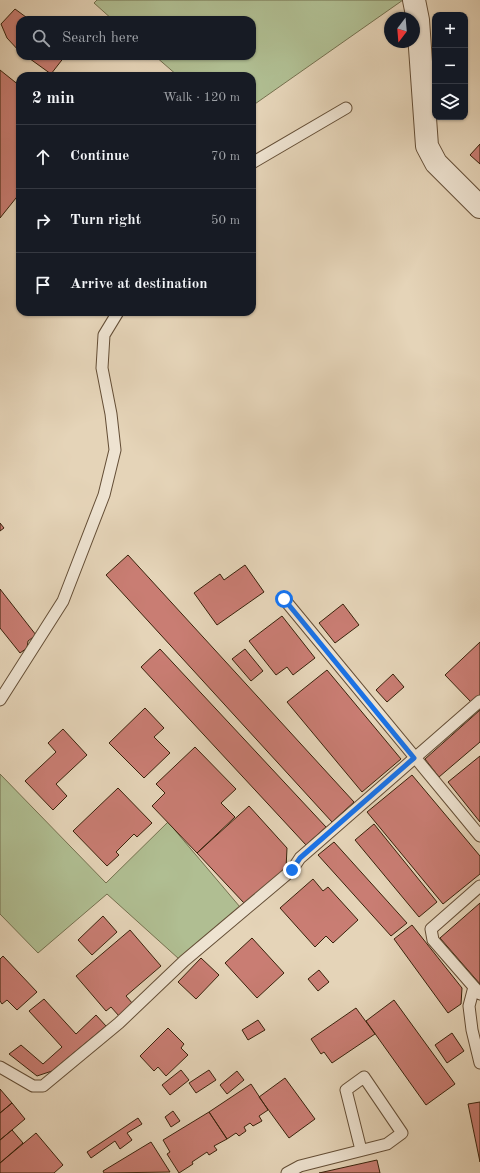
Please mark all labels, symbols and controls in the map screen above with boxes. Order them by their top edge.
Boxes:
north arrow [384,12,420,48]
map controls [432,12,468,120]
button: + [432,12,468,48]
search box [16,16,256,60]
icon: search [30,27,52,49]
text: Search here [62,31,139,46]
button: − [432,48,468,84]
button: layers [432,84,468,120]
text: 2 min [32,90,75,107]
text: Walk · 120 m [163,91,240,104]
icon: ahead [32,146,54,168]
text: Continue [70,149,129,164]
text: 70 m [211,150,240,163]
icon: right [32,210,54,232]
text: Turn right [70,213,141,228]
text: 50 m [211,214,240,227]
icon: arrive [32,274,54,296]
text: Arrive at destination [70,277,208,292]
route start [275,590,293,608]
route end [283,861,301,879]

